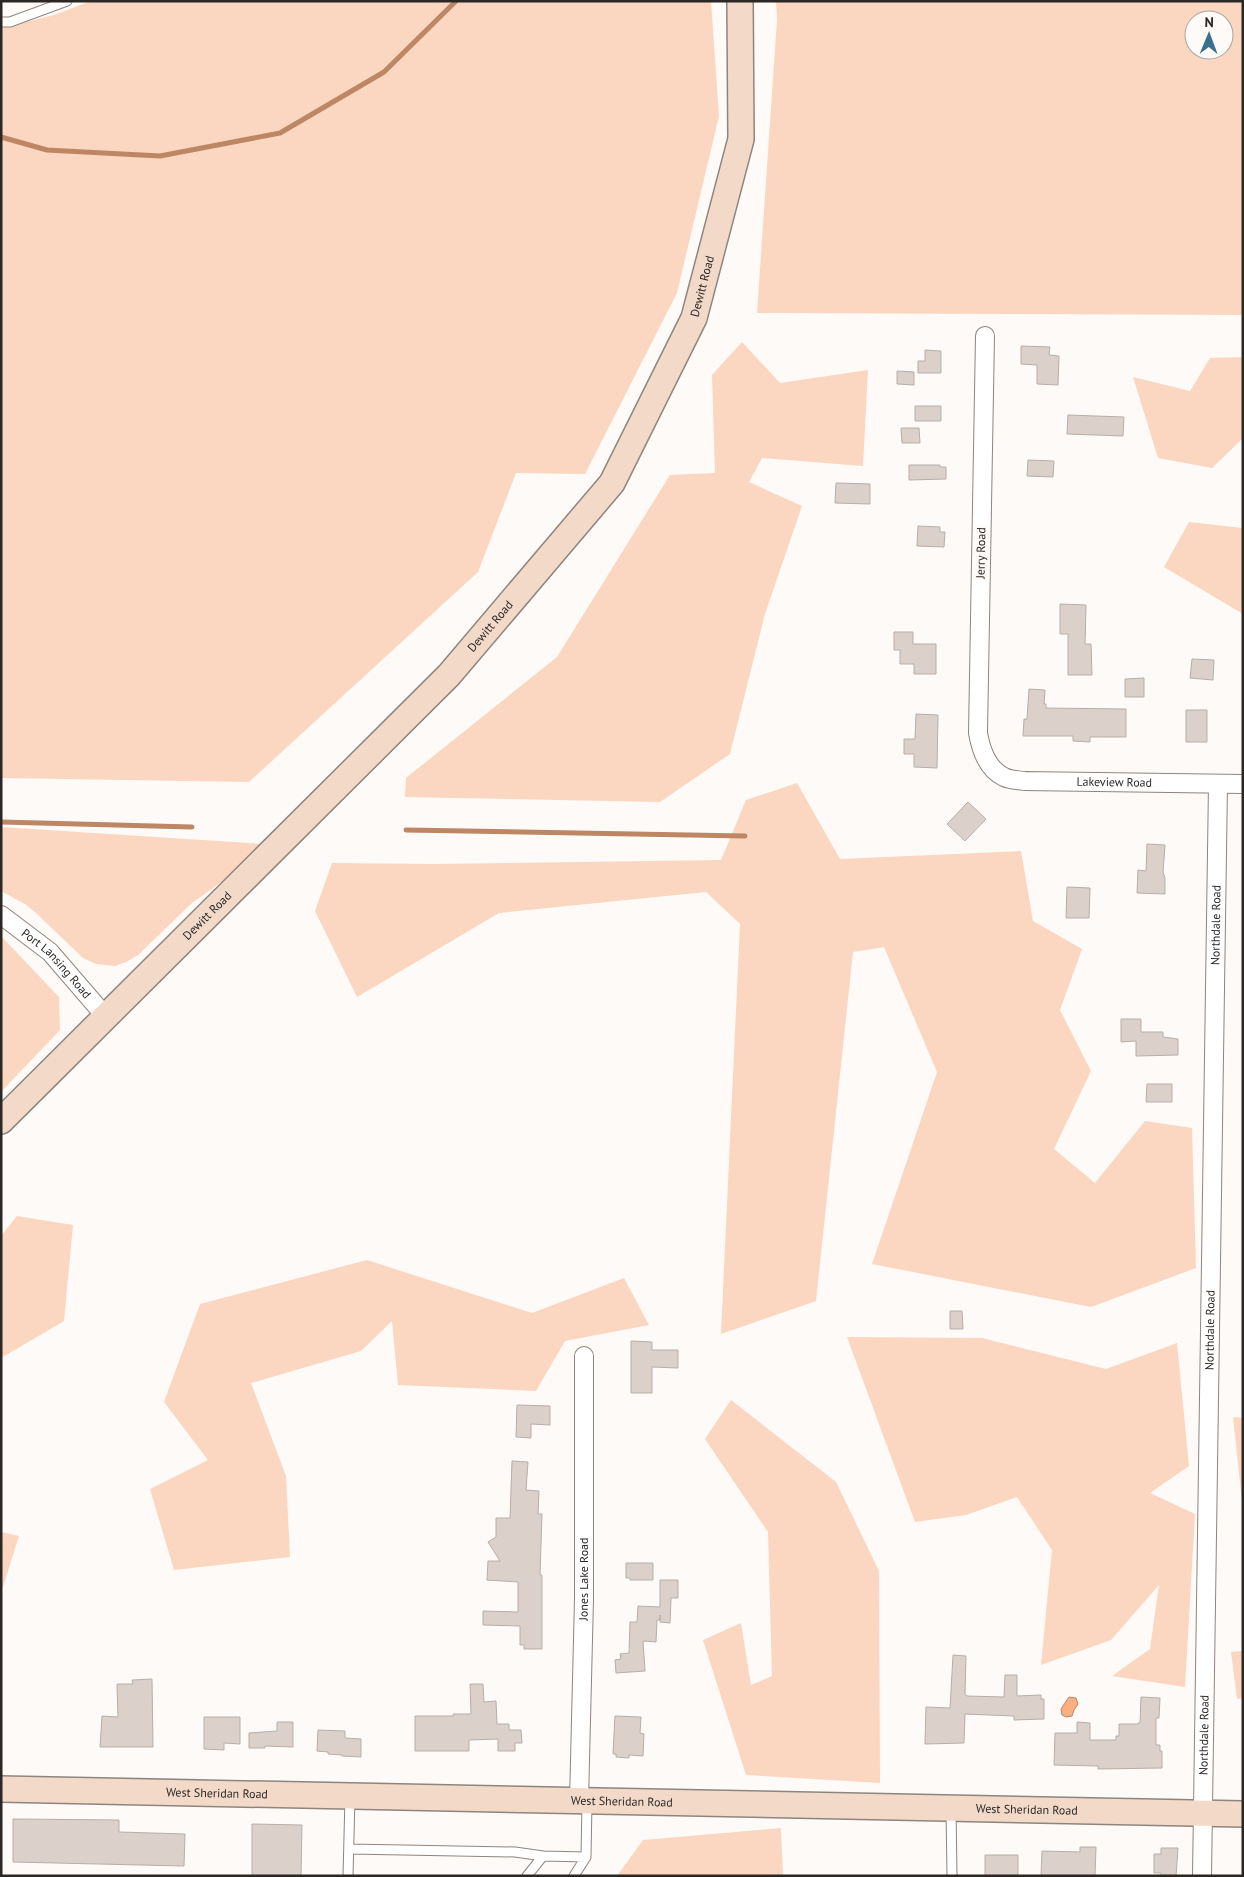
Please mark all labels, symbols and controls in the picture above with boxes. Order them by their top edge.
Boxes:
north arrow [1184,10,1234,60]
text: N [1204,13,1214,31]
street label: Dewitt Road [687,254,717,318]
street label: Jerry Road [973,527,988,580]
street label: Dewitt Road [464,597,516,655]
street label: Lakeview Road [1076,774,1152,790]
street label: Northdale Road [1207,885,1224,965]
street label: Dewitt Road [179,888,234,943]
street label: Port Lansing Road [19,925,95,1001]
street label: Northdale Road [1201,1290,1218,1370]
street label: Jones Lake Road [575,1537,591,1622]
street label: Northdale Road [1195,1695,1212,1775]
street label: West Sheridan Road [166,1784,268,1801]
street label: West Sheridan Road [571,1792,673,1810]
street label: West Sheridan Road [976,1801,1078,1818]

